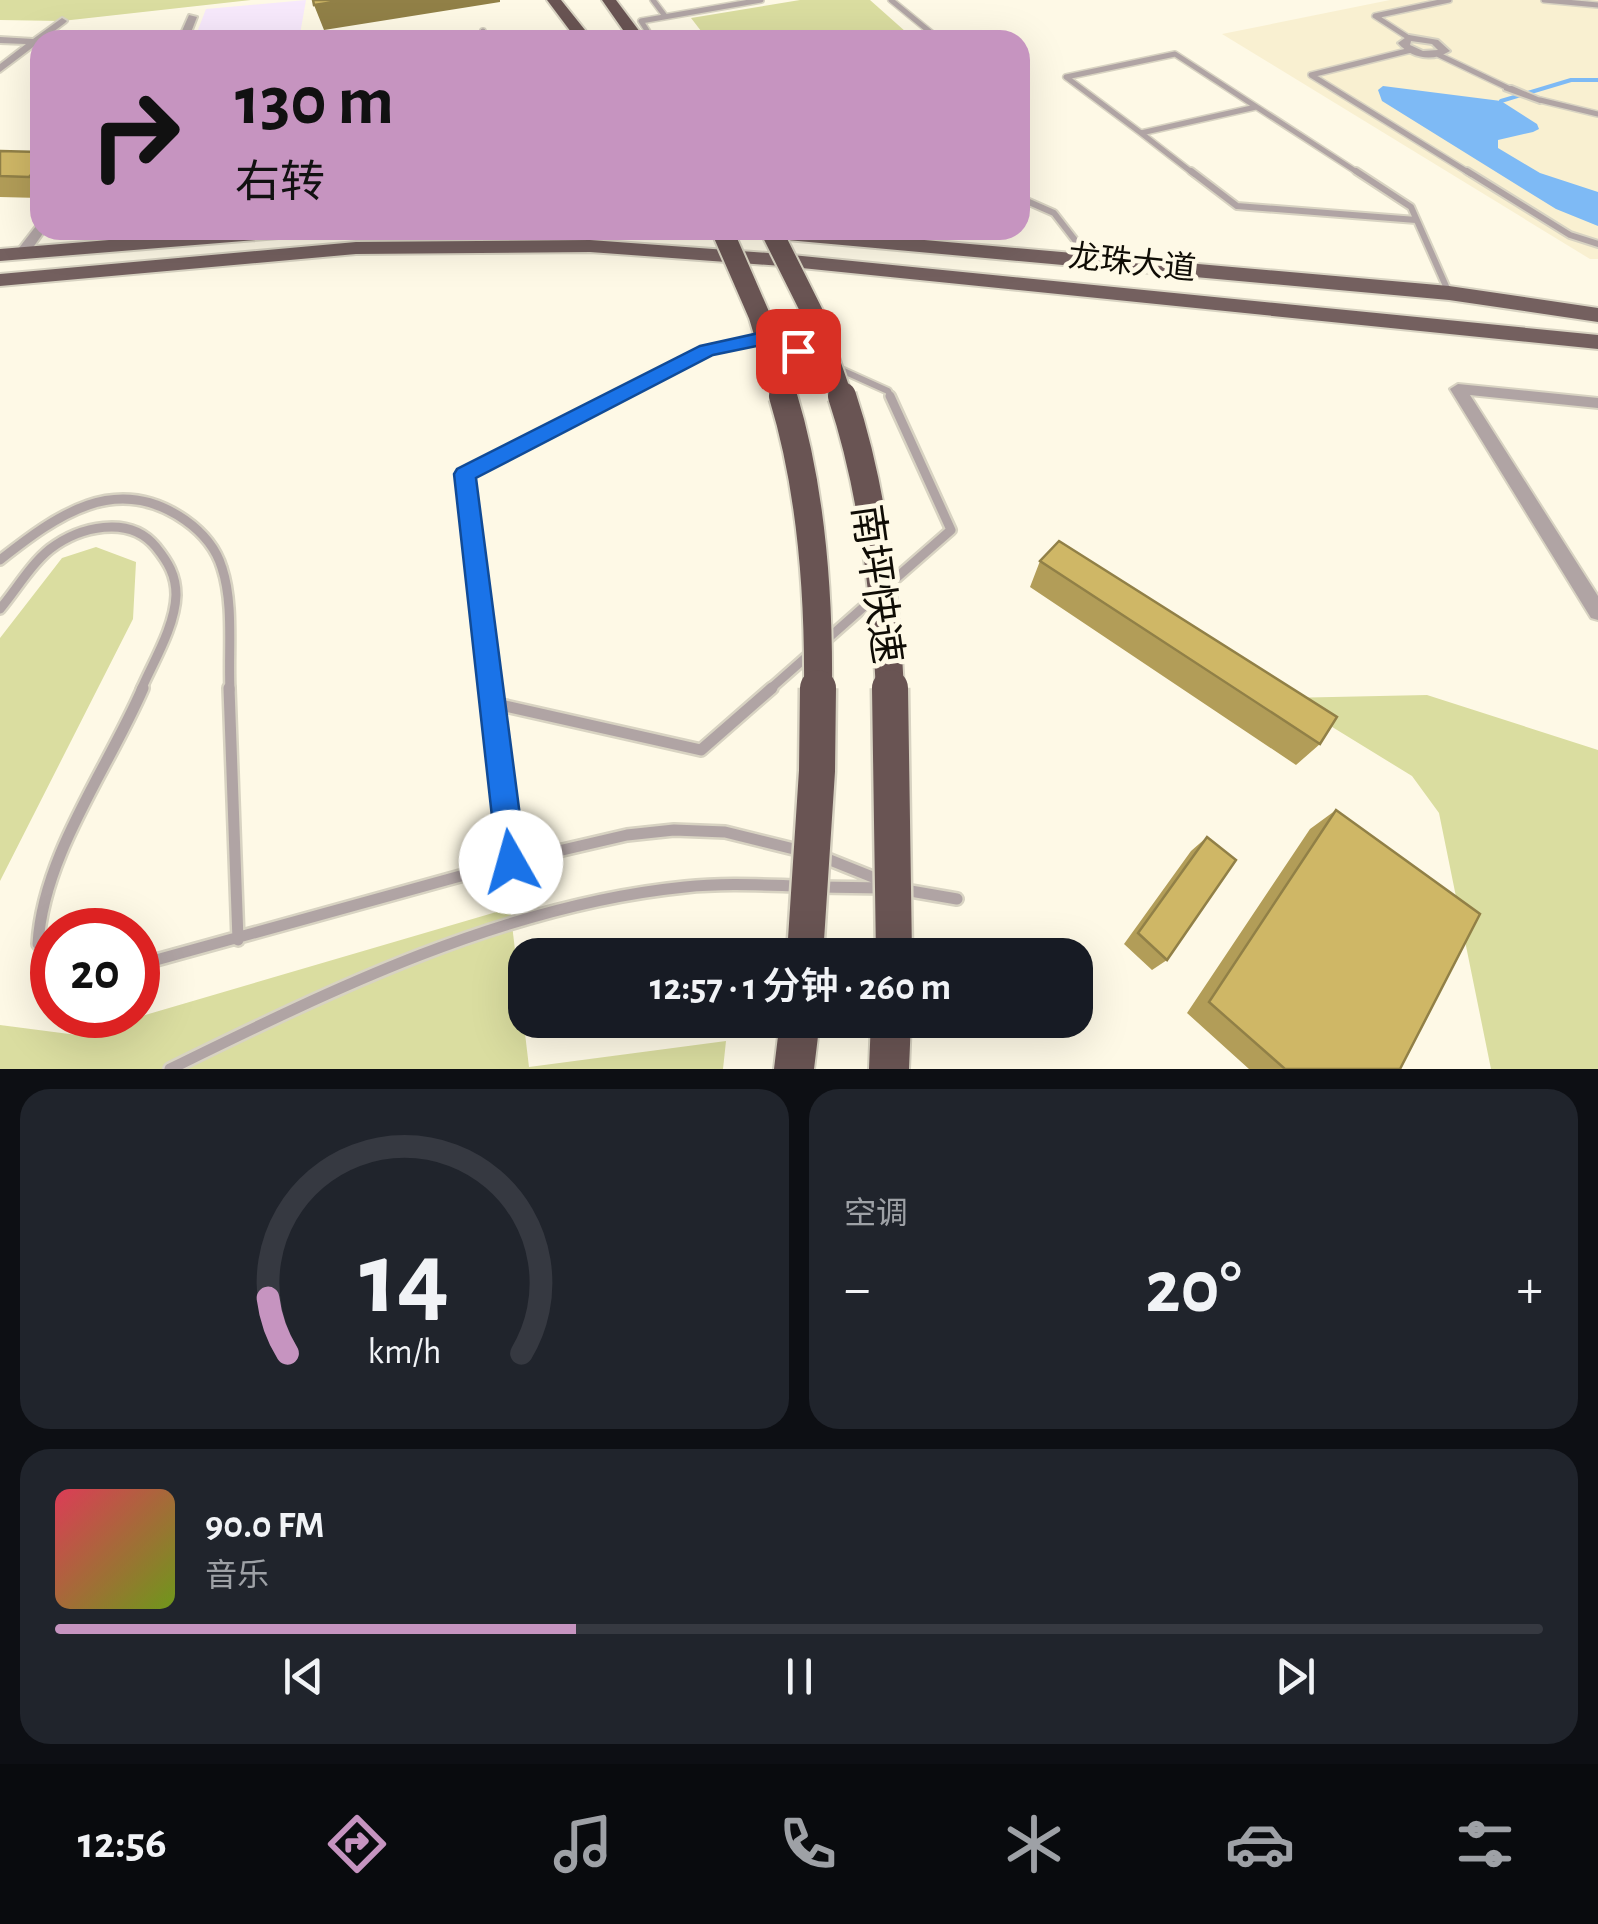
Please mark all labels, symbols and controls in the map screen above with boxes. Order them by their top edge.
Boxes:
text: 130 m [235,67,394,137]
icon: right [70,70,200,200]
text: 右转 [235,161,325,206]
street label: 龙珠大道 [1067,238,1197,286]
pin [756,309,841,394]
icon: arrive [771,324,826,379]
street label: 南坪快速 [845,502,909,666]
position arrow [459,810,563,914]
speed limit sign: 20 [30,908,160,1038]
text: 12:57 · 1 分钟 · 260 m [650,969,951,1007]
text: 空调 [844,1198,908,1230]
text: 14 [360,1228,449,1332]
text: 20° [1145,1251,1242,1326]
text: − [844,1262,870,1317]
text: + [1517,1262,1543,1317]
text: km/h [368,1334,441,1370]
text: 90.0 FM [205,1507,325,1545]
text: 音乐 [205,1560,269,1592]
icon: previous [276,1649,331,1704]
icon: pause [772,1649,827,1704]
icon: next [1268,1649,1323,1704]
icon: directions [322,1809,392,1879]
icon: music [548,1809,618,1879]
icon: phone [773,1809,843,1879]
icon: climate [999,1809,1069,1879]
icon: car [1225,1809,1295,1879]
icon: filters [1450,1809,1520,1879]
text: 12:56 [78,1821,167,1866]

